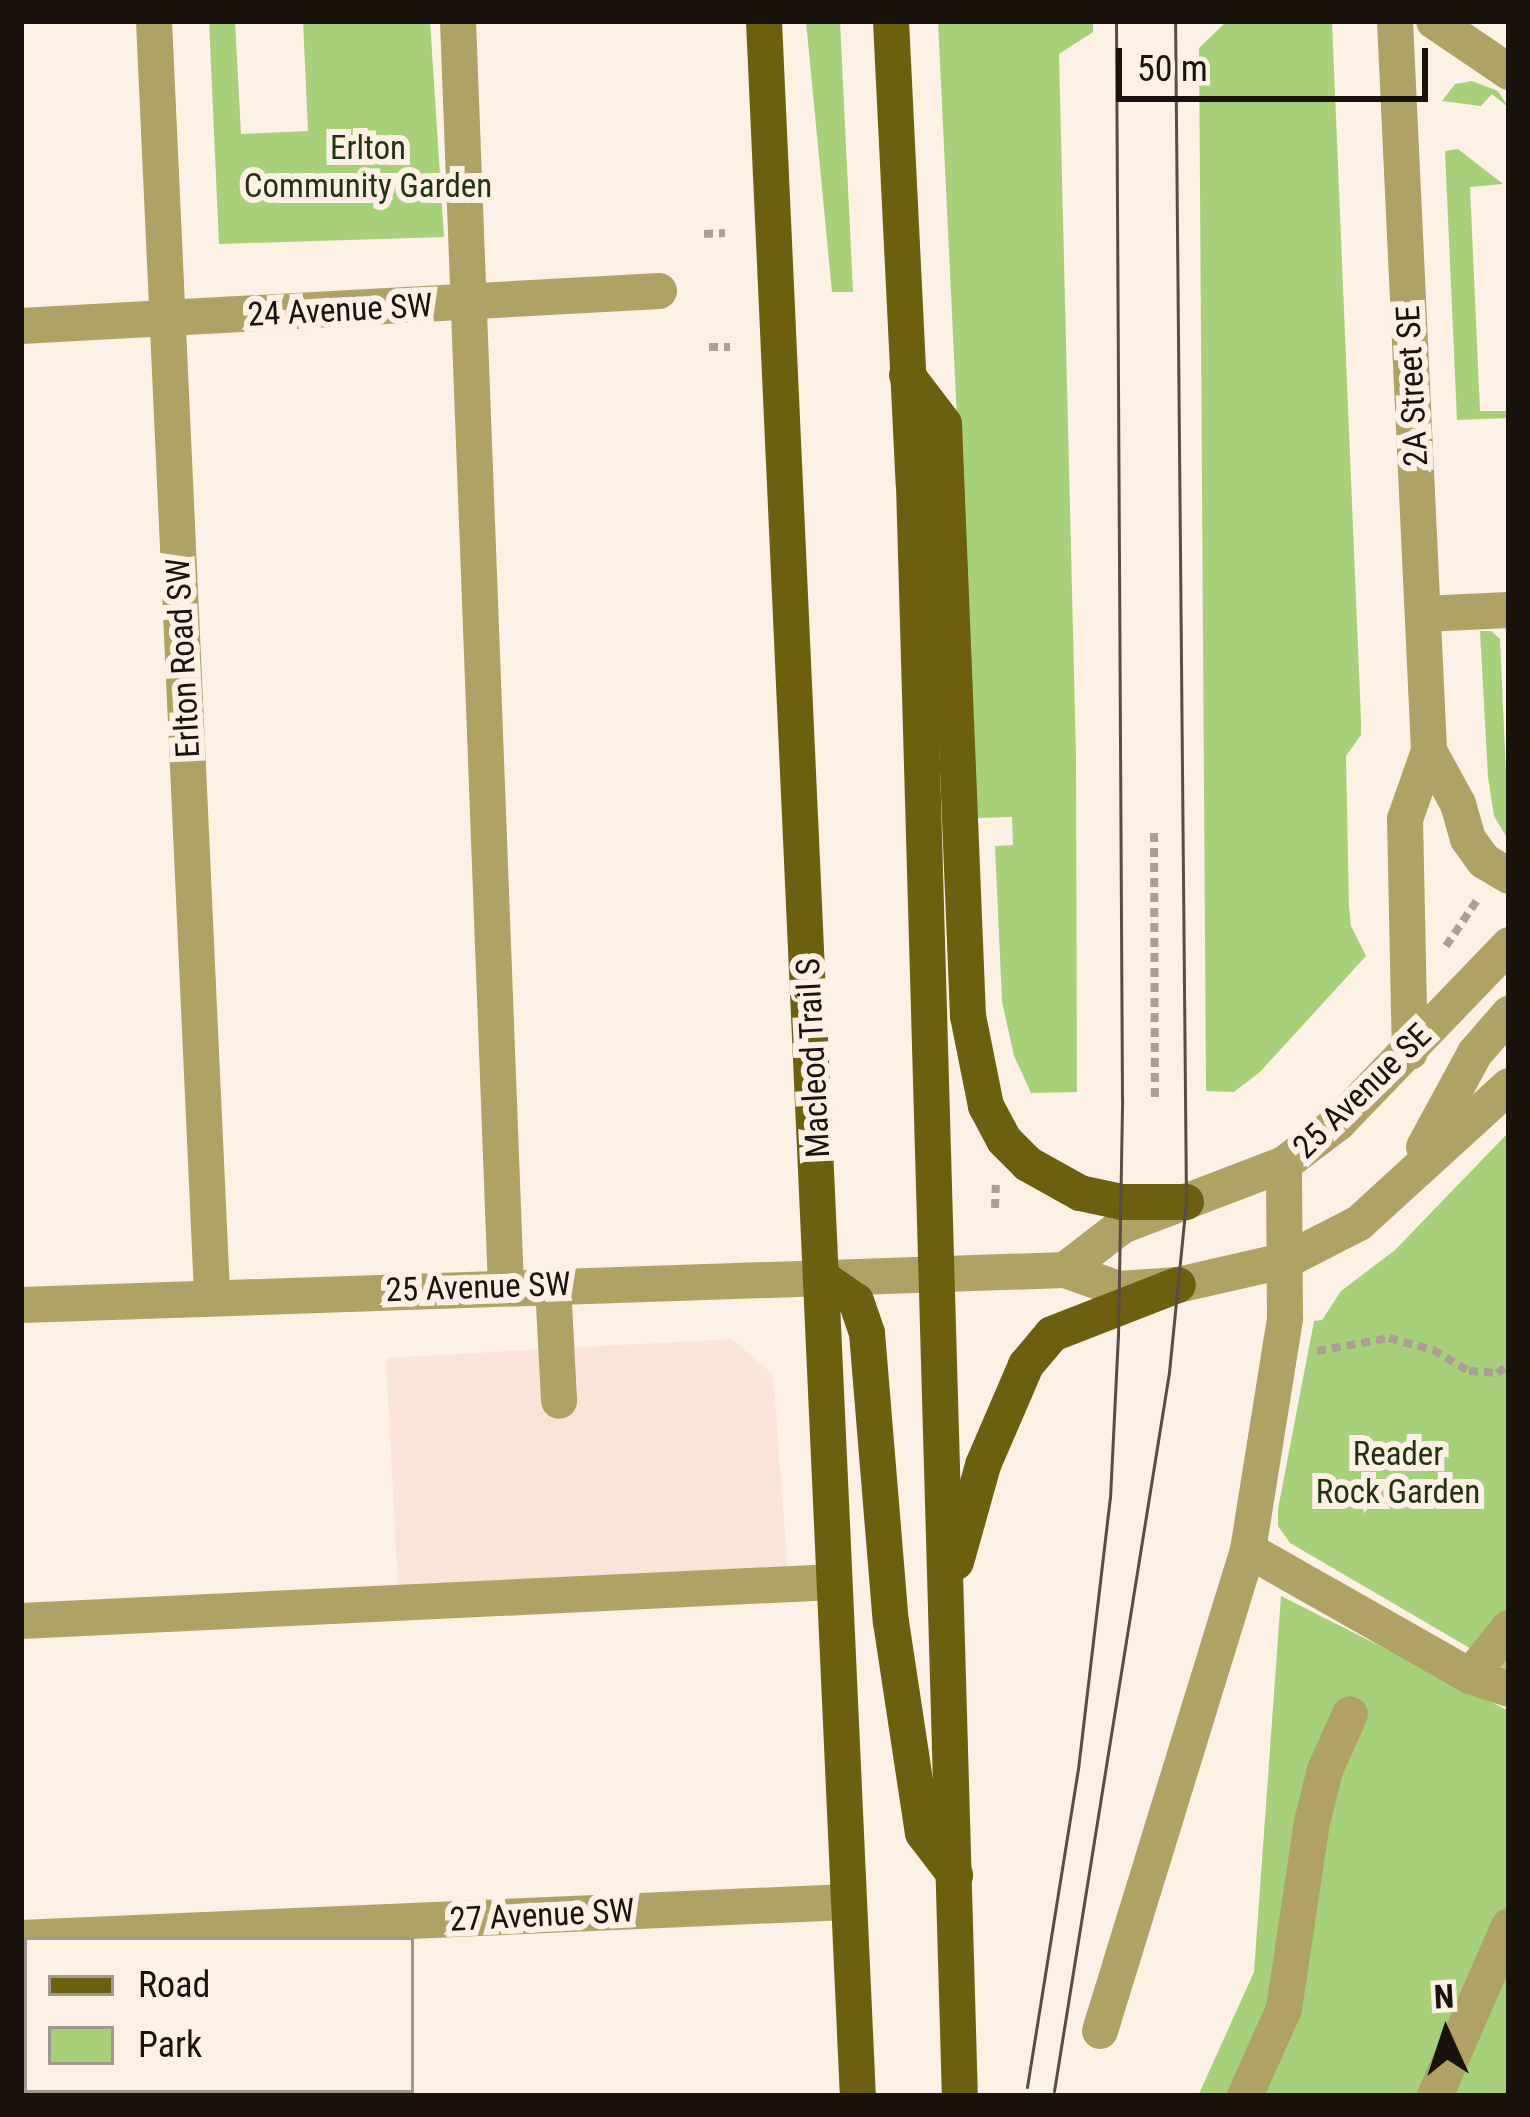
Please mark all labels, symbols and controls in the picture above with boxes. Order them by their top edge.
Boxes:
scale bar [1122,24,1434,98]
text: 50 m [1137,48,1208,90]
park label: Erlton Community Garden [244,128,492,206]
street label: 24 Avenue SW [247,285,433,335]
street label: 2A Street SE [1388,304,1436,468]
street label: Erlton Road SW [158,557,208,759]
street label: Macleod Trail S [788,957,838,1159]
street label: 25 Avenue SE [1285,1016,1439,1166]
street label: 25 Avenue SW [385,1264,571,1310]
park label: Reader Rock Garden [1316,1434,1480,1512]
street label: 27 Avenue SW [449,1890,635,1940]
legend [24,1937,414,2093]
text: Road [138,1964,210,2006]
north arrow [1386,1973,1506,2093]
text: N [1433,1977,1455,2017]
text: Park [138,2024,202,2066]

